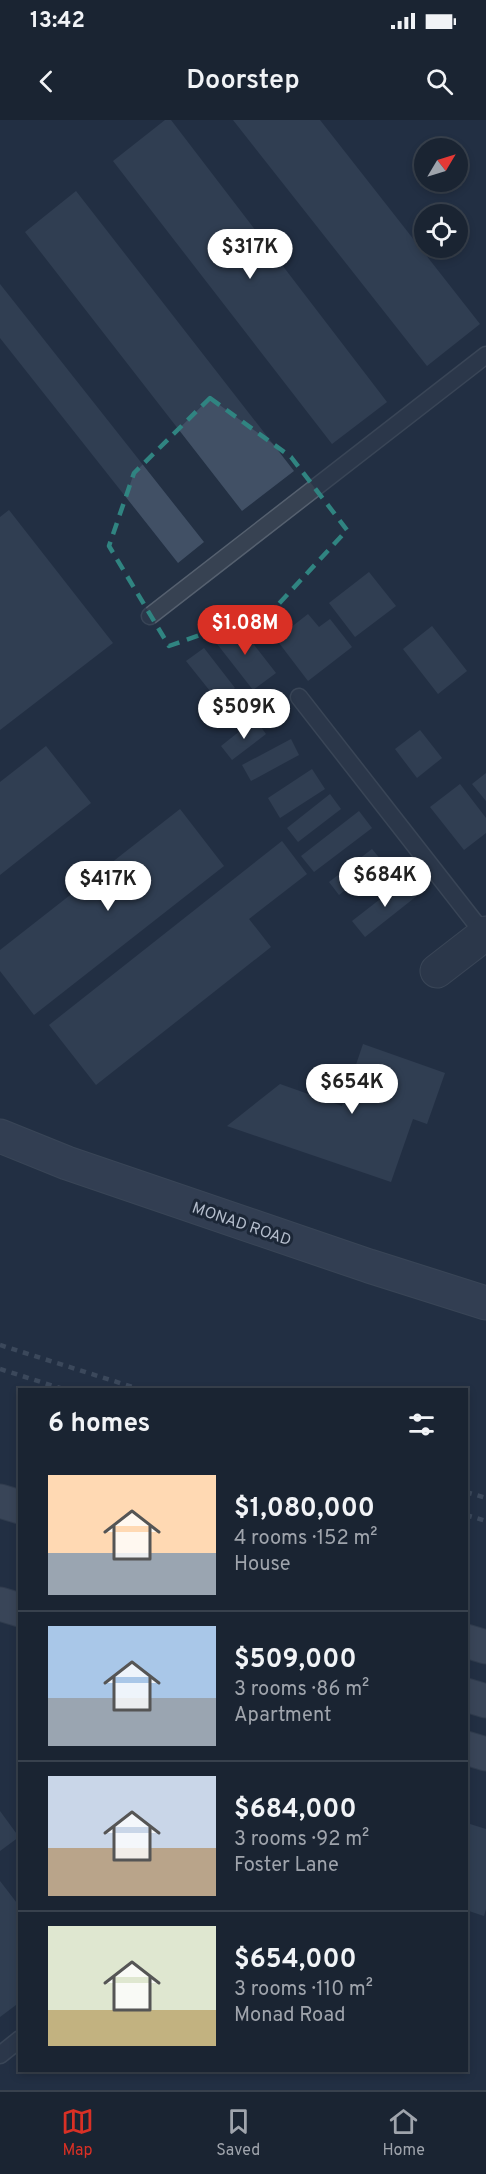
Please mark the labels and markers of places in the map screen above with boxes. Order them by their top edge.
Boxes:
pin: $317K [208,229,292,280]
pin: $1.08M [196,605,294,656]
pin: $509K [202,689,286,740]
pin: $684K [343,857,427,908]
pin: $417K [66,861,150,912]
pin: $654K [310,1064,394,1115]

